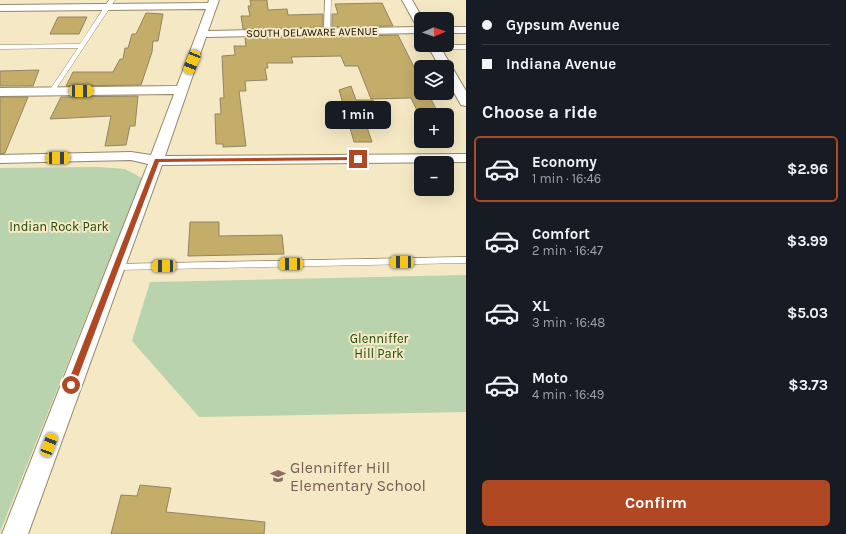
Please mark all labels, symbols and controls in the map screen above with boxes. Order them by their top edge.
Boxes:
north arrow [414,12,454,52]
map controls [414,12,454,196]
text: Gypsum Avenue [506,16,620,34]
street label: SOUTH DELAWARE AVENUE [246,25,378,40]
car [182,49,202,75]
text: Indiana Avenue [506,55,616,73]
button: layers [414,60,454,100]
car [69,85,93,97]
callout: 1 min [325,101,391,129]
text: Choose a ride [482,101,597,123]
text: 1 min [342,107,374,122]
button: + [414,108,454,148]
route end [349,150,367,168]
icon: car [484,151,520,187]
car [46,152,70,164]
text: Economy [532,153,597,171]
button: − [414,156,454,196]
text: $2.96 [787,160,828,178]
text: 1 min · 16:46 [532,171,601,186]
park label: Indian Rock Park [9,219,109,234]
icon: car [484,223,520,259]
text: Comfort [532,225,590,243]
text: $3.99 [787,232,828,250]
text: 2 min · 16:47 [532,243,603,258]
car [390,256,414,268]
car [279,258,303,270]
car [152,260,176,272]
icon: car [484,295,520,331]
text: XL [532,297,550,315]
text: $5.03 [787,304,828,322]
text: 3 min · 16:48 [532,315,605,330]
park label: Glenniffer Hill Park [350,331,409,361]
icon: car [484,367,520,403]
text: Moto [532,369,568,387]
route start [62,376,80,394]
text: $3.73 [788,376,828,394]
text: 4 min · 16:49 [532,387,604,402]
car [39,432,59,458]
place label: Glenniffer Hill Elementary School [290,458,426,495]
school or university icon: Glenniffer Hill Elementary School [269,467,287,485]
button: Confirm [482,480,830,526]

